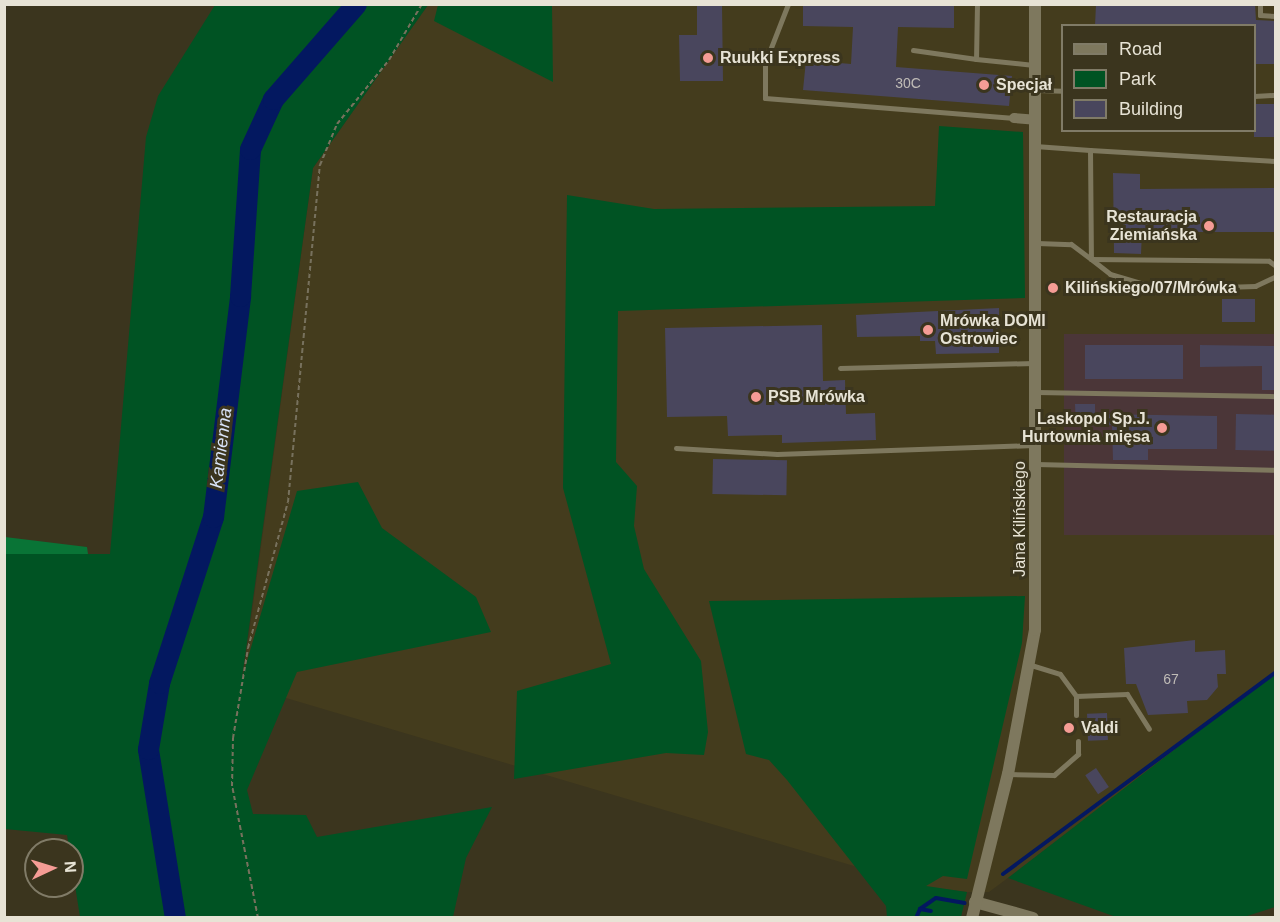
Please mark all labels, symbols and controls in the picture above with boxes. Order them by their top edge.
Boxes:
legend [1061,24,1256,132]
text: Road [1119,39,1162,59]
place label: Ruukki Express [720,48,840,68]
marker: Ruukki Express [701,51,715,65]
text: Park [1119,69,1156,89]
house number: 30C [895,75,921,91]
place label: Specjał [996,75,1052,95]
marker: Specjał [977,78,991,92]
text: Building [1119,99,1183,119]
place label: Restauracja Ziemiańska [1106,207,1197,245]
marker: Restauracja Ziemiańska [1202,219,1216,233]
place label: Kilińskiego/07/Mrówka [1065,278,1237,298]
marker: Kilińskiego/07/Mrówka [1046,281,1060,295]
place label: Mrówka DOMI Ostrowiec [940,311,1046,349]
marker: Mrówka DOMI Ostrowiec [921,323,935,337]
place label: PSB Mrówka [768,387,865,407]
marker: PSB Mrówka [749,390,763,404]
water label: Kamienna [205,406,237,490]
place label: Laskopol Sp.J. Hurtownia mięsa [1022,409,1150,447]
marker: Laskopol Sp.J. Hurtownia mięsa [1155,421,1169,435]
street label: Jana Kilińskiego [1010,461,1030,577]
house number: 67 [1163,671,1179,687]
place label: Valdi [1081,718,1118,738]
marker: Valdi [1062,721,1076,735]
north arrow [24,838,84,898]
text: N [62,860,79,873]

